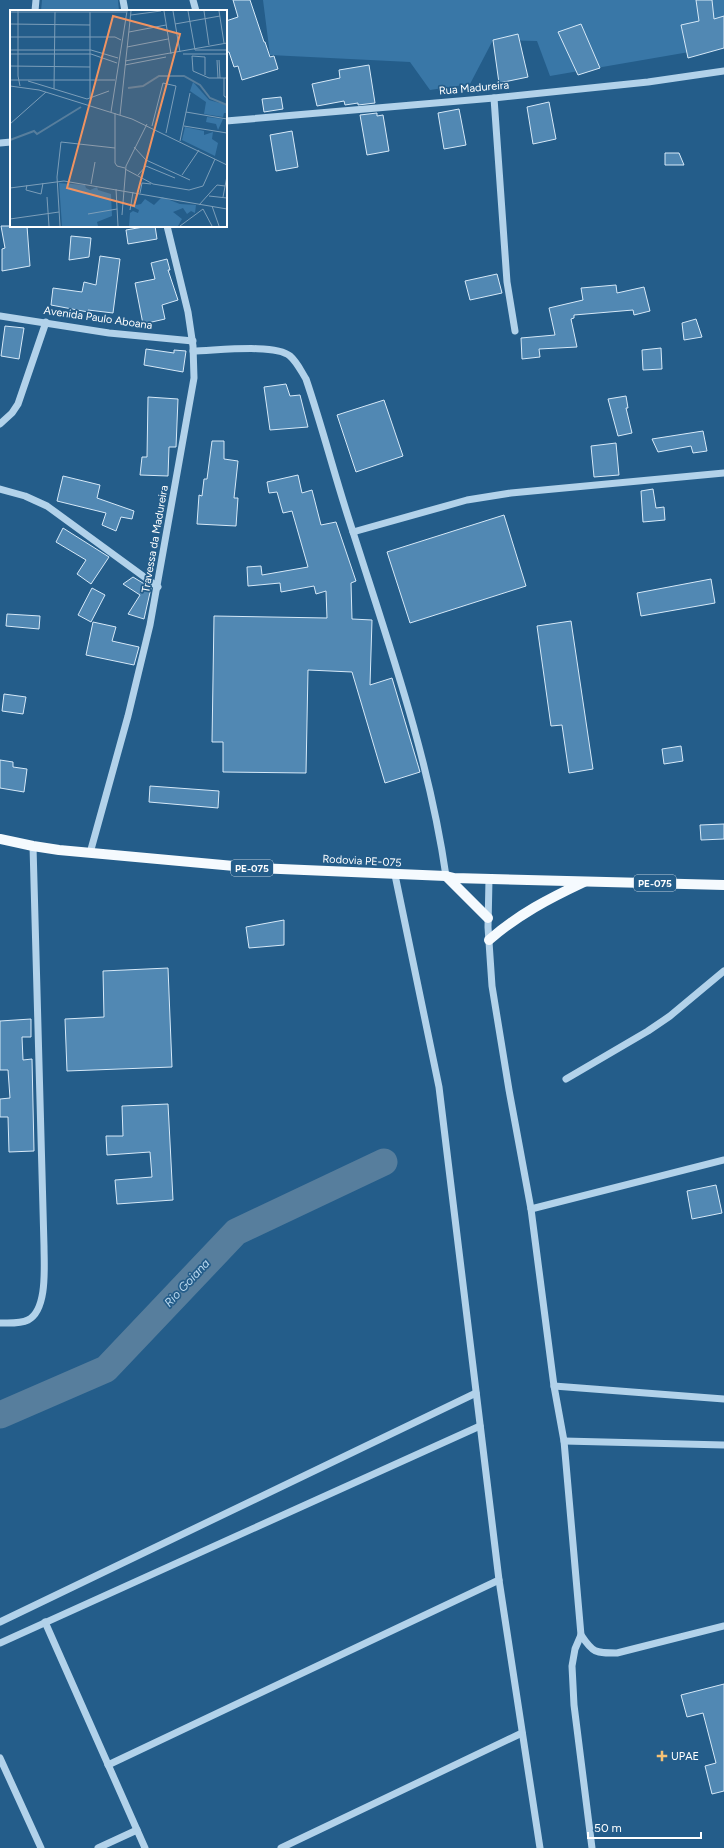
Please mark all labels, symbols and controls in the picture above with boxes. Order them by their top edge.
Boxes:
inset map [10,10,227,227]
street label: Rua Madureira [438,78,510,98]
street label: Avenida Paulo Aboana [43,304,153,332]
street label: Travessa da Madureira [139,484,171,594]
street label: Rodovia PE-075 [322,852,402,870]
road number: PE-075 [231,860,273,876]
road number: PE-075 [634,875,676,891]
water label: Rio Goiana [161,1256,213,1310]
marker: UPAE [656,1750,668,1762]
place label: UPAE [671,1750,699,1763]
scale bar [588,1814,701,1840]
text: 50 m [594,1821,622,1835]

